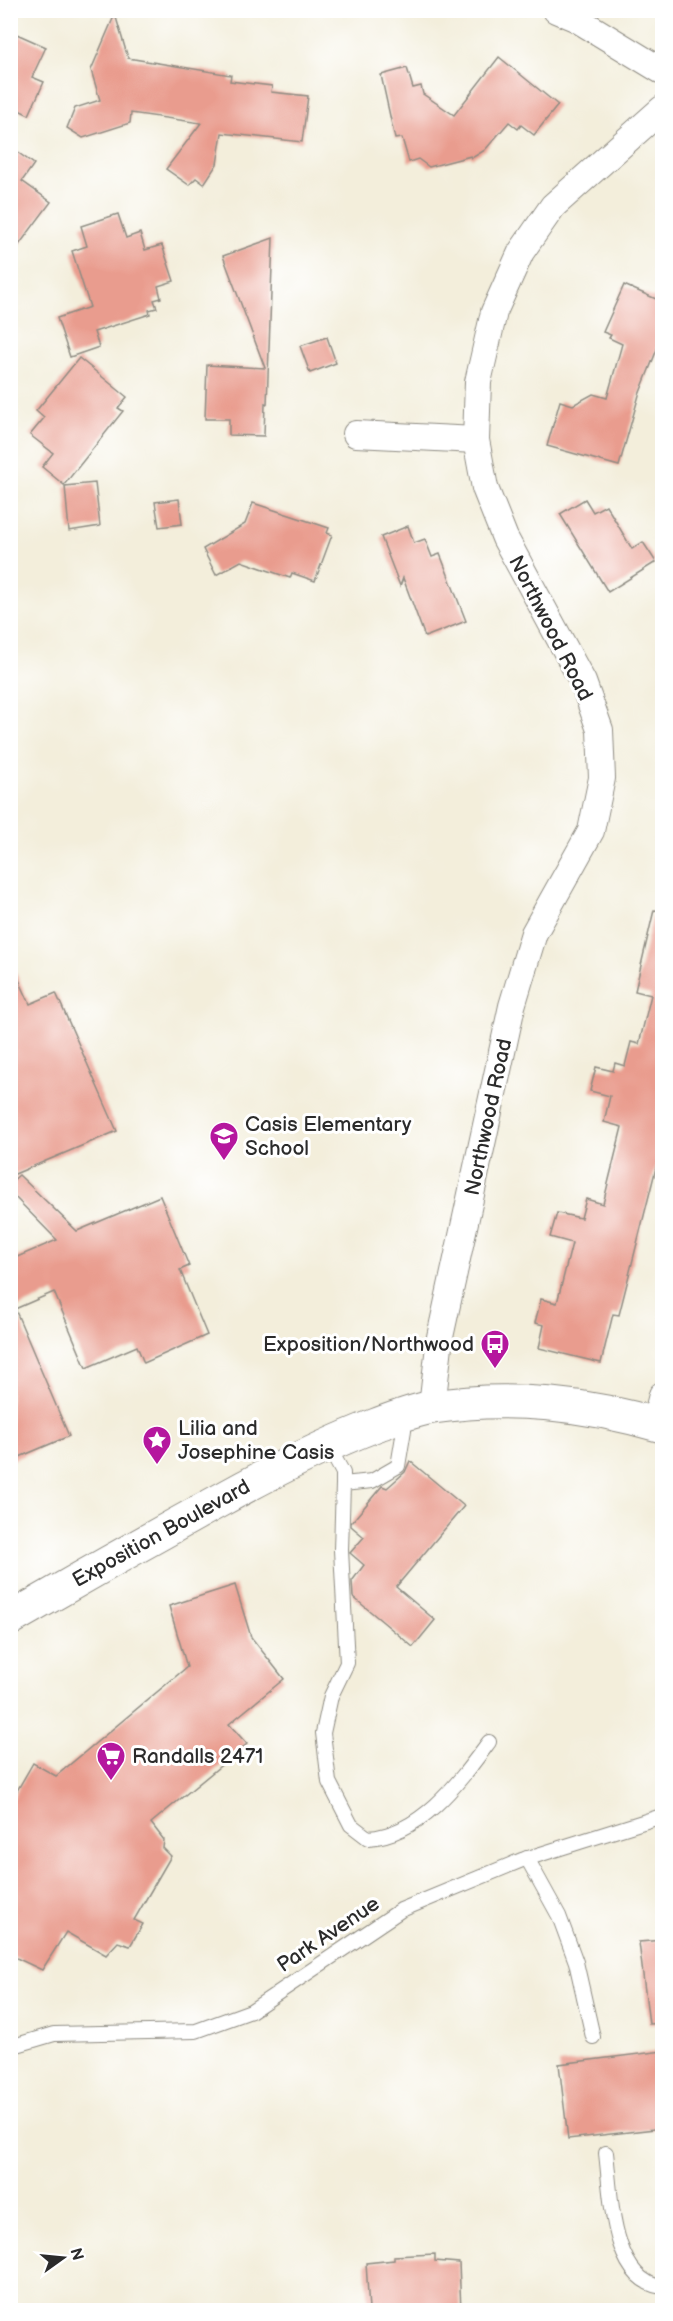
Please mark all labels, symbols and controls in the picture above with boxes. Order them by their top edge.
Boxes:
street label: Northwood Road [503,551,598,705]
street label: Northwood Road [460,1036,517,1198]
place label: Casis Elementary School [245,1112,412,1161]
school or university icon: Casis Elementary School [208,1120,240,1162]
bus stop icon: Exposition/Northwood [479,1328,511,1370]
place label: Exposition/Northwood [263,1332,474,1357]
place label: Lilia and Josephine Casis [178,1416,335,1465]
place icon: Lilia and Josephine Casis [141,1424,173,1466]
street label: Exposition Boulevard [68,1474,255,1593]
supermarket icon: Randalls 2471 [95,1740,127,1782]
place label: Randalls 2471 [132,1744,263,1769]
street label: Park Avenue [272,1891,384,1978]
north arrow [33,2228,93,2288]
text: N [65,2246,87,2263]

